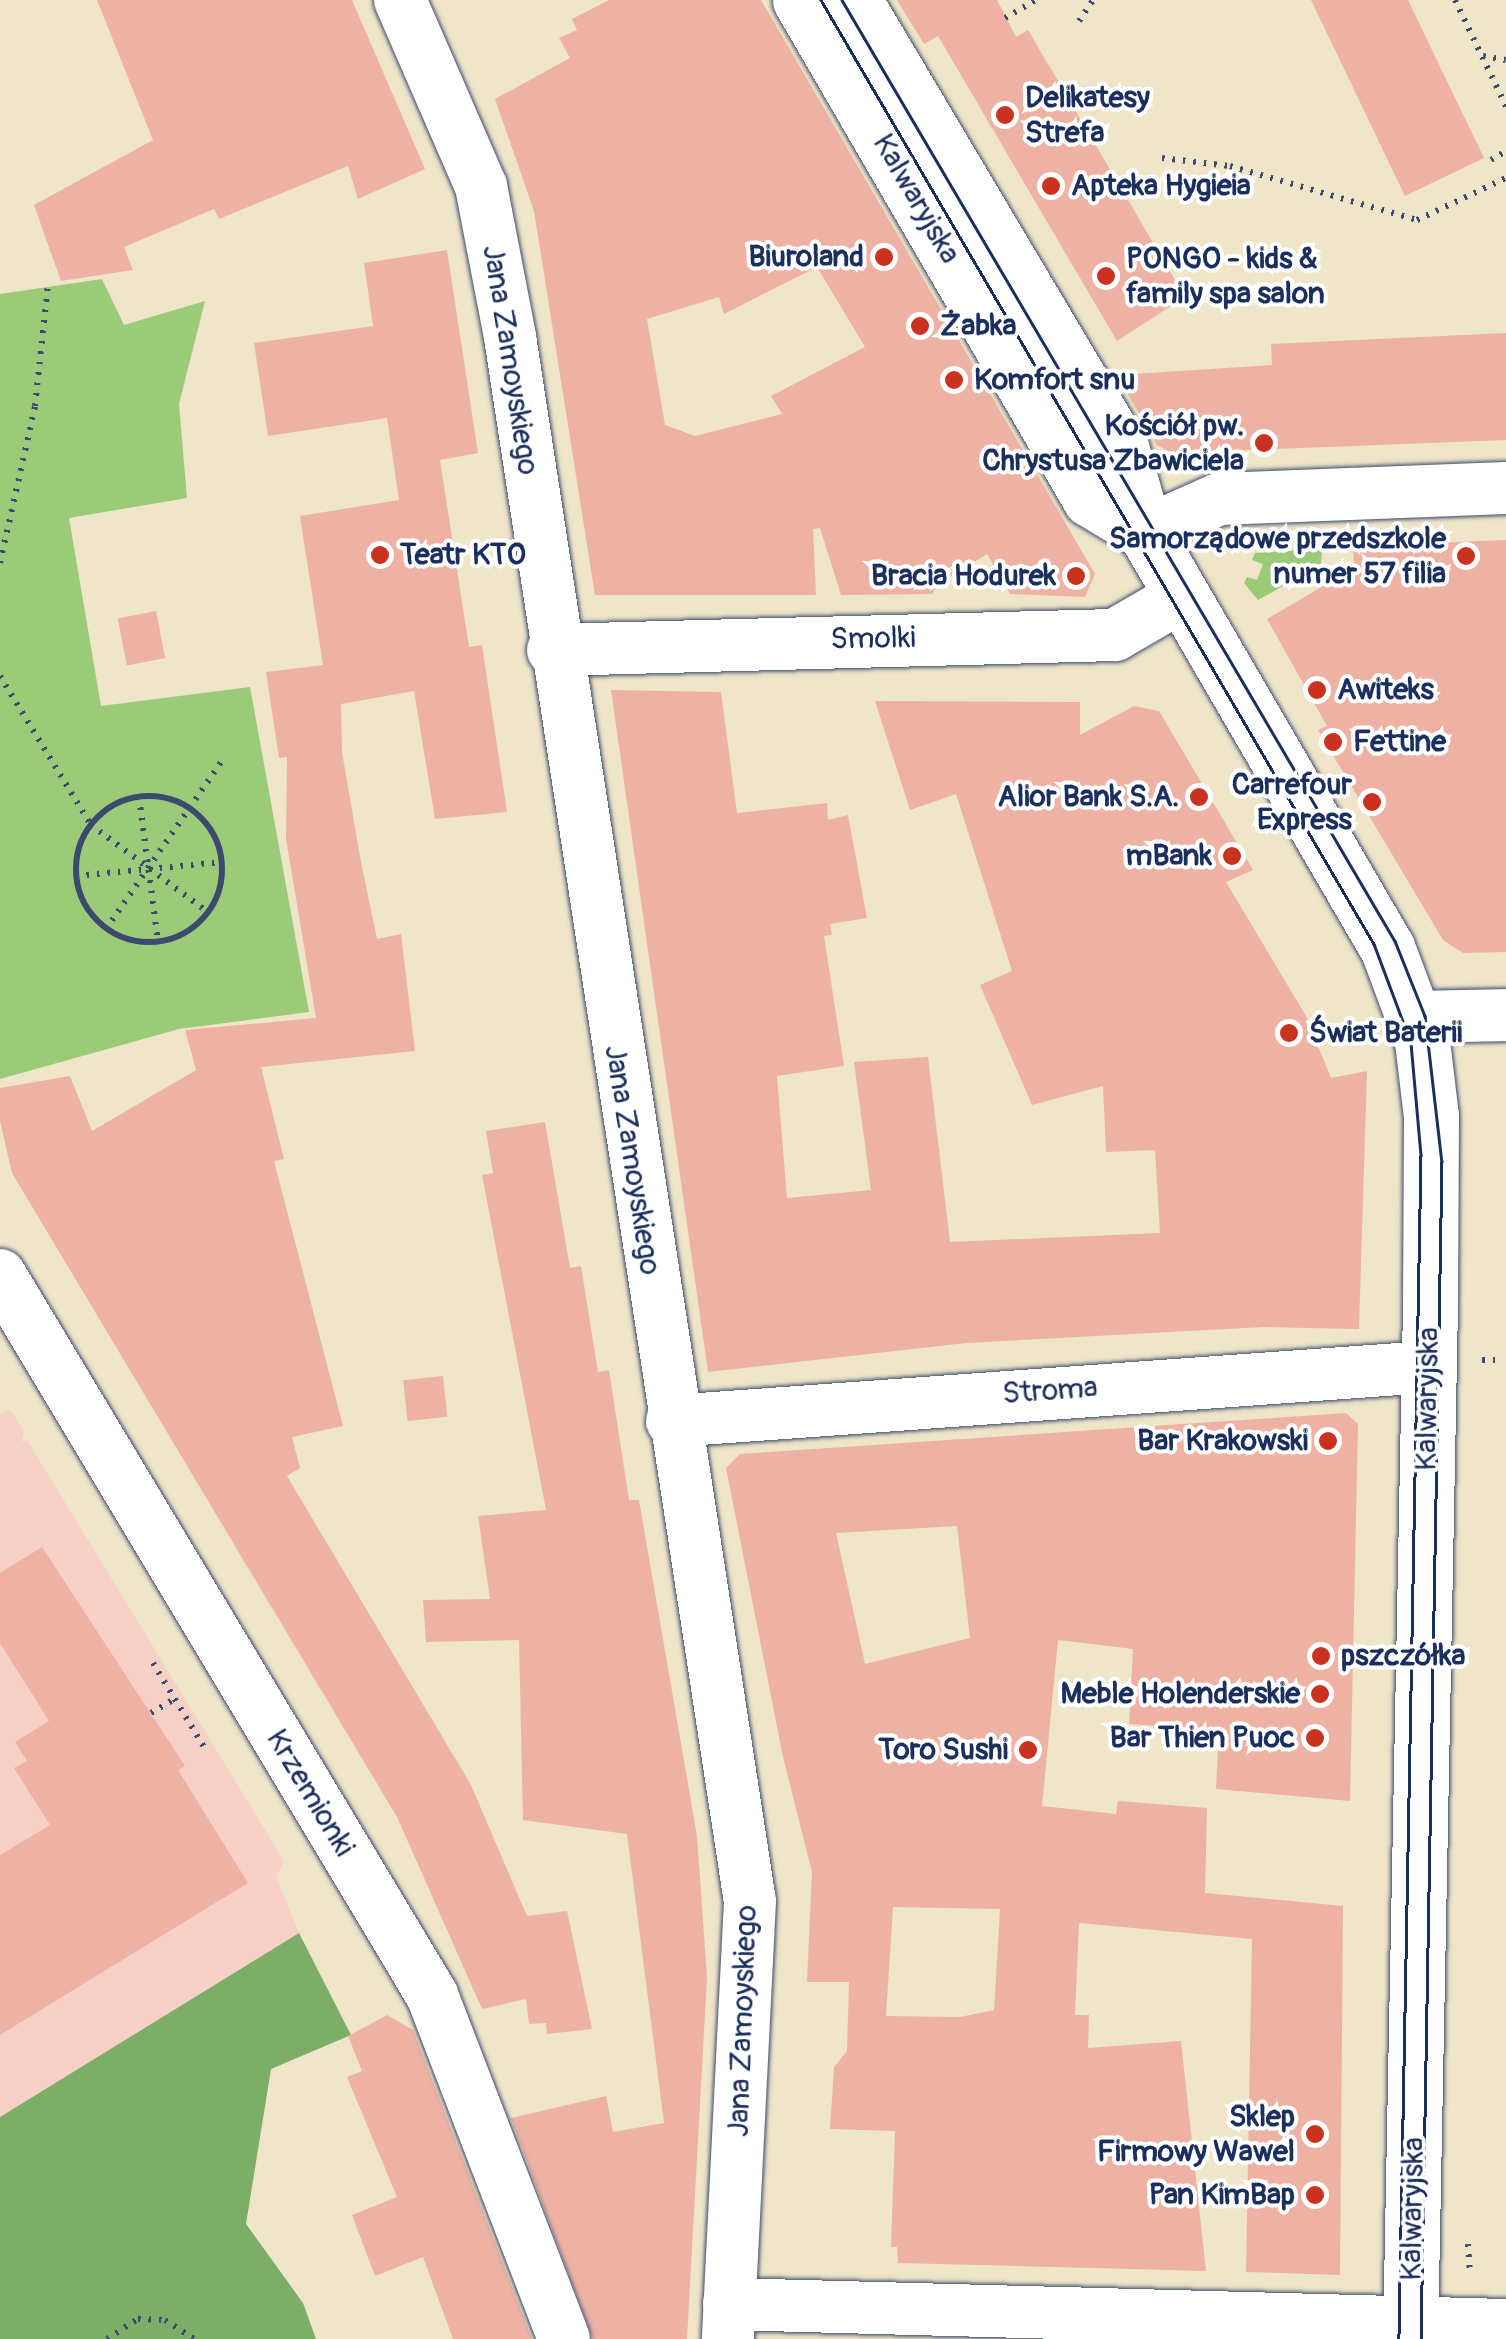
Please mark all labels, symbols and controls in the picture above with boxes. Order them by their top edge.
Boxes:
place label: Delikatesy Strefa [1025,80,1150,150]
marker: Delikatesy Strefa [994,104,1016,126]
street label: Kalwaryjska [864,128,968,270]
place label: Apteka Hygieia [1071,168,1251,204]
marker: Apteka Hygieia [1040,175,1062,197]
place label: Biuroland [749,239,864,275]
place label: PONGO - kids & family spa salon [1126,241,1325,312]
street label: Jana Zamoyskiego [474,243,546,477]
marker: Biuroland [873,246,895,268]
marker: PONGO - kids & family spa salon [1095,265,1117,287]
place label: Żabka [940,308,1016,344]
marker: Żabka [909,315,931,337]
place label: Komfort snu [974,362,1135,398]
marker: Komfort snu [943,369,965,391]
place label: Kościół pw. Chrystusa Zbawiciela [982,408,1244,478]
marker: Kościół pw. Chrystusa Zbawiciela [1253,432,1275,454]
place label: Samorządowe przedszkole numer 57 filia [1109,521,1446,592]
place label: Teatr KTO [400,537,526,573]
marker: Teatr KTO [369,544,391,566]
marker: Samorządowe przedszkole numer 57 filia [1455,545,1477,567]
place label: Bracia Hodurek [871,558,1056,594]
marker: Bracia Hodurek [1065,565,1087,587]
street label: Smolki [830,620,916,658]
place label: Awiteks [1337,672,1434,708]
marker: Awiteks [1306,679,1328,701]
place label: Fettine [1353,724,1446,760]
marker: Fettine [1322,731,1344,753]
place label: Carrefour Express [1232,767,1352,838]
place label: Alior Bank S.A. [998,779,1179,815]
marker: Alior Bank S.A. [1188,786,1210,808]
marker: Carrefour Express [1361,791,1383,813]
place label: mBank [1126,838,1212,874]
marker: mBank [1221,845,1243,867]
place label: Świat Baterii [1309,1015,1462,1051]
marker: Świat Baterii [1278,1022,1300,1044]
street label: Jana Zamoyskiego [596,1043,668,1277]
street label: Kalwaryjska [1409,1327,1447,1471]
street label: Stroma [1001,1370,1099,1412]
place label: Bar Krakowski [1137,1423,1308,1459]
marker: Bar Krakowski [1317,1430,1339,1452]
place label: pszczółka [1341,1638,1465,1674]
marker: pszczółka [1310,1645,1332,1667]
place label: Meble Holenderskie [1060,1676,1300,1712]
marker: Meble Holenderskie [1309,1683,1331,1705]
place label: Bar Thien Puoc [1110,1720,1295,1756]
street label: Krzemionki [258,1723,362,1863]
marker: Bar Thien Puoc [1304,1727,1326,1749]
place label: Toro Sushi [878,1732,1008,1768]
marker: Toro Sushi [1017,1739,1039,1761]
street label: Jana Zamoyskiego [721,1904,765,2138]
place label: Sklep Firmowy Wawel [1097,2099,1295,2170]
marker: Sklep Firmowy Wawel [1304,2123,1326,2145]
street label: Kalwaryjska [1394,2137,1432,2281]
place label: Pan KimBap [1149,2177,1295,2213]
marker: Pan KimBap [1304,2184,1326,2206]

